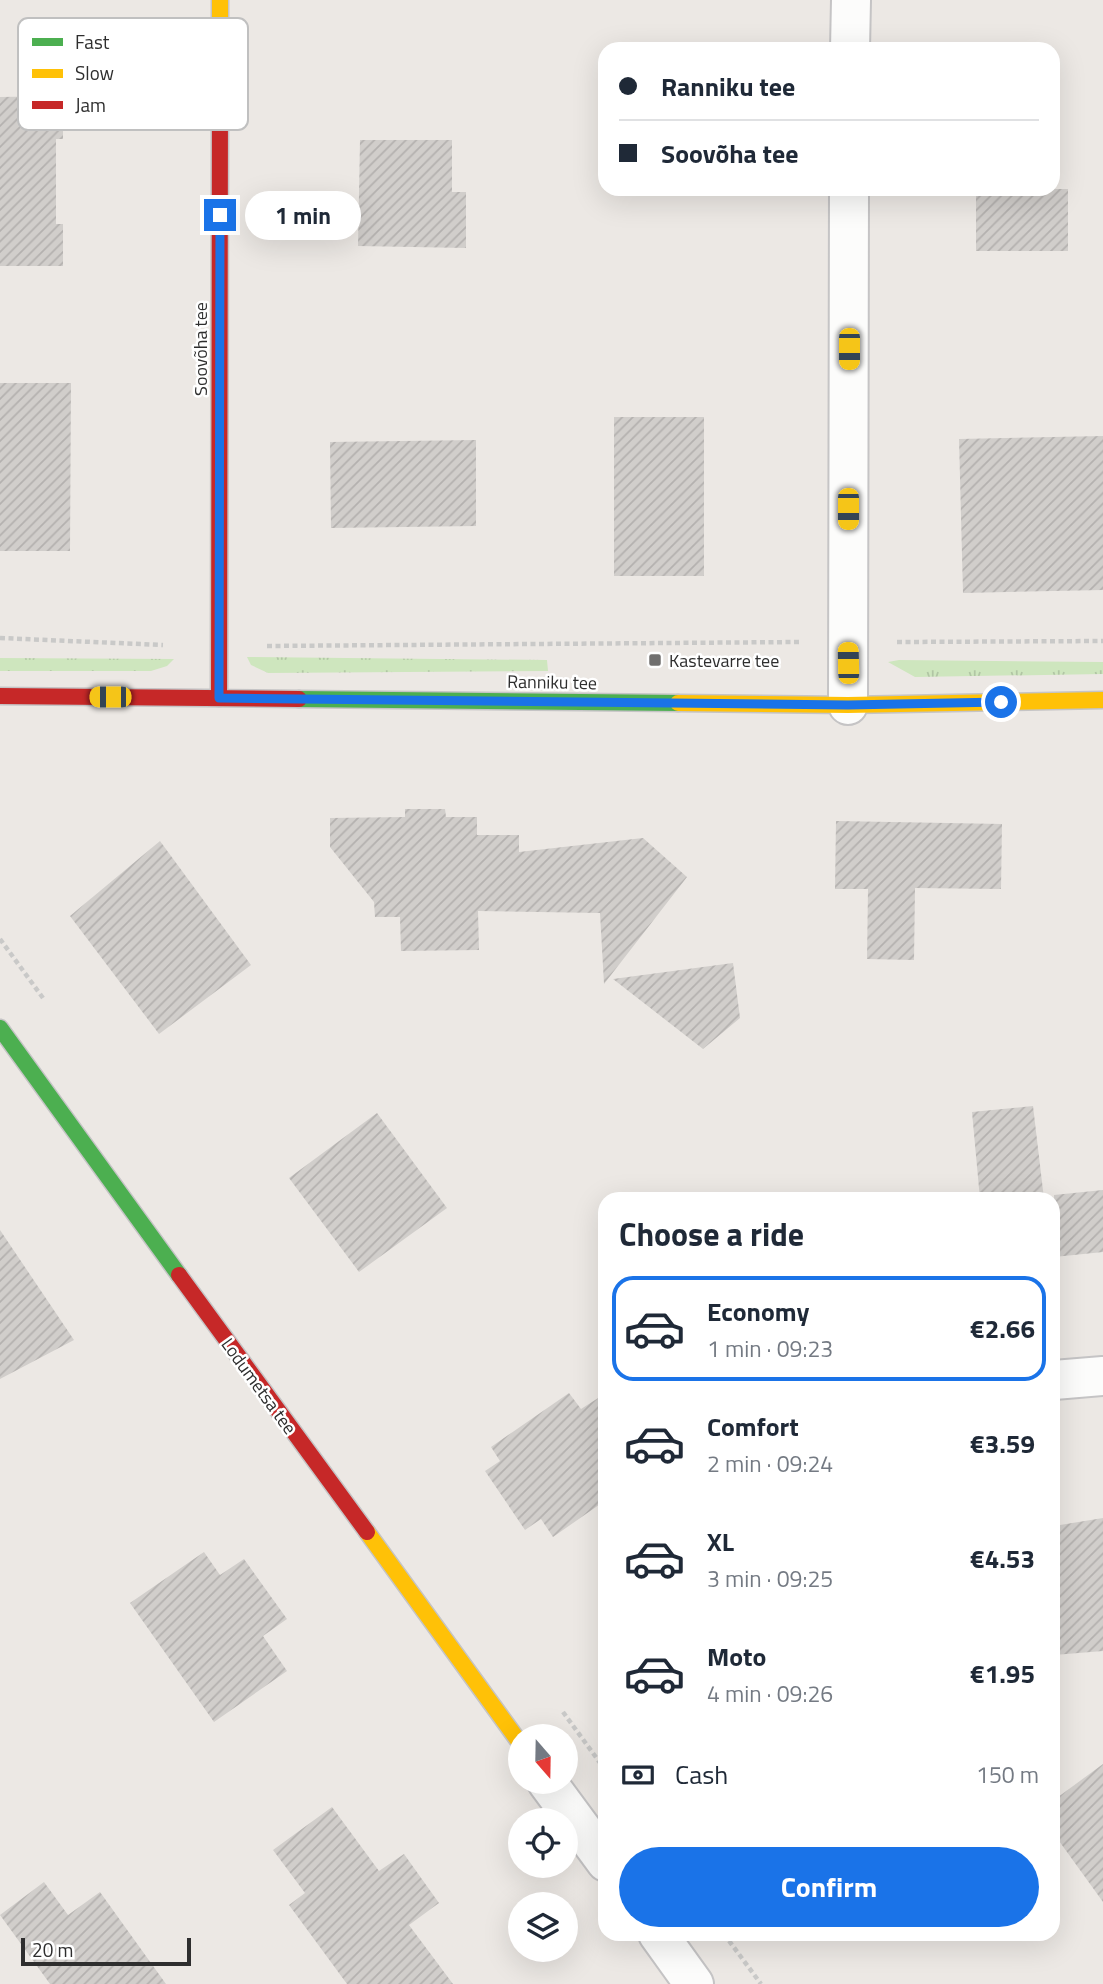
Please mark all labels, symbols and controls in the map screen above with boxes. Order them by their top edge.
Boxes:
legend [18,18,248,130]
text: Fast [75,27,110,56]
text: Slow [75,58,114,87]
text: Ranniku tee [661,67,795,106]
text: Jam [75,90,106,119]
text: Soovõha tee [661,134,799,173]
callout: 1 min [244,190,360,240]
text: 1 min [275,198,331,233]
route end [204,199,236,231]
street label: Soovõha tee [187,302,214,396]
car [839,328,860,370]
car [838,488,859,530]
car [838,642,859,684]
place label: Kastevarre tee [669,647,779,674]
marker: Kastevarre tee [647,652,663,668]
street label: Ranniku tee [507,668,597,696]
route start [985,686,1017,718]
car [90,687,132,708]
text: Choose a ride [619,1210,804,1258]
text: Economy [707,1292,809,1331]
icon: car [623,1297,686,1360]
text: €2.66 [970,1309,1035,1348]
text: 1 min · 09:23 [707,1331,833,1366]
street label: Lodumetsa tee [215,1332,303,1440]
text: Comfort [707,1407,799,1446]
icon: car [623,1412,686,1475]
text: €3.59 [970,1424,1035,1463]
text: 2 min · 09:24 [707,1446,833,1481]
text: XL [707,1522,734,1561]
icon: car [623,1527,686,1590]
text: €4.53 [970,1539,1035,1578]
text: 3 min · 09:25 [707,1561,833,1596]
text: Moto [707,1637,766,1676]
icon: car [623,1642,686,1705]
text: €1.95 [970,1654,1035,1693]
text: 4 min · 09:26 [707,1676,833,1711]
north arrow [508,1724,578,1794]
map controls [508,1724,578,1962]
text: Cash [675,1755,728,1794]
icon: cash [619,1756,657,1794]
text: 150 m [976,1757,1039,1792]
button: locate [508,1808,578,1878]
button: Confirm [619,1847,1039,1927]
button: layers [508,1892,578,1962]
scale bar [21,1935,191,1967]
text: 20 m [32,1935,73,1964]

